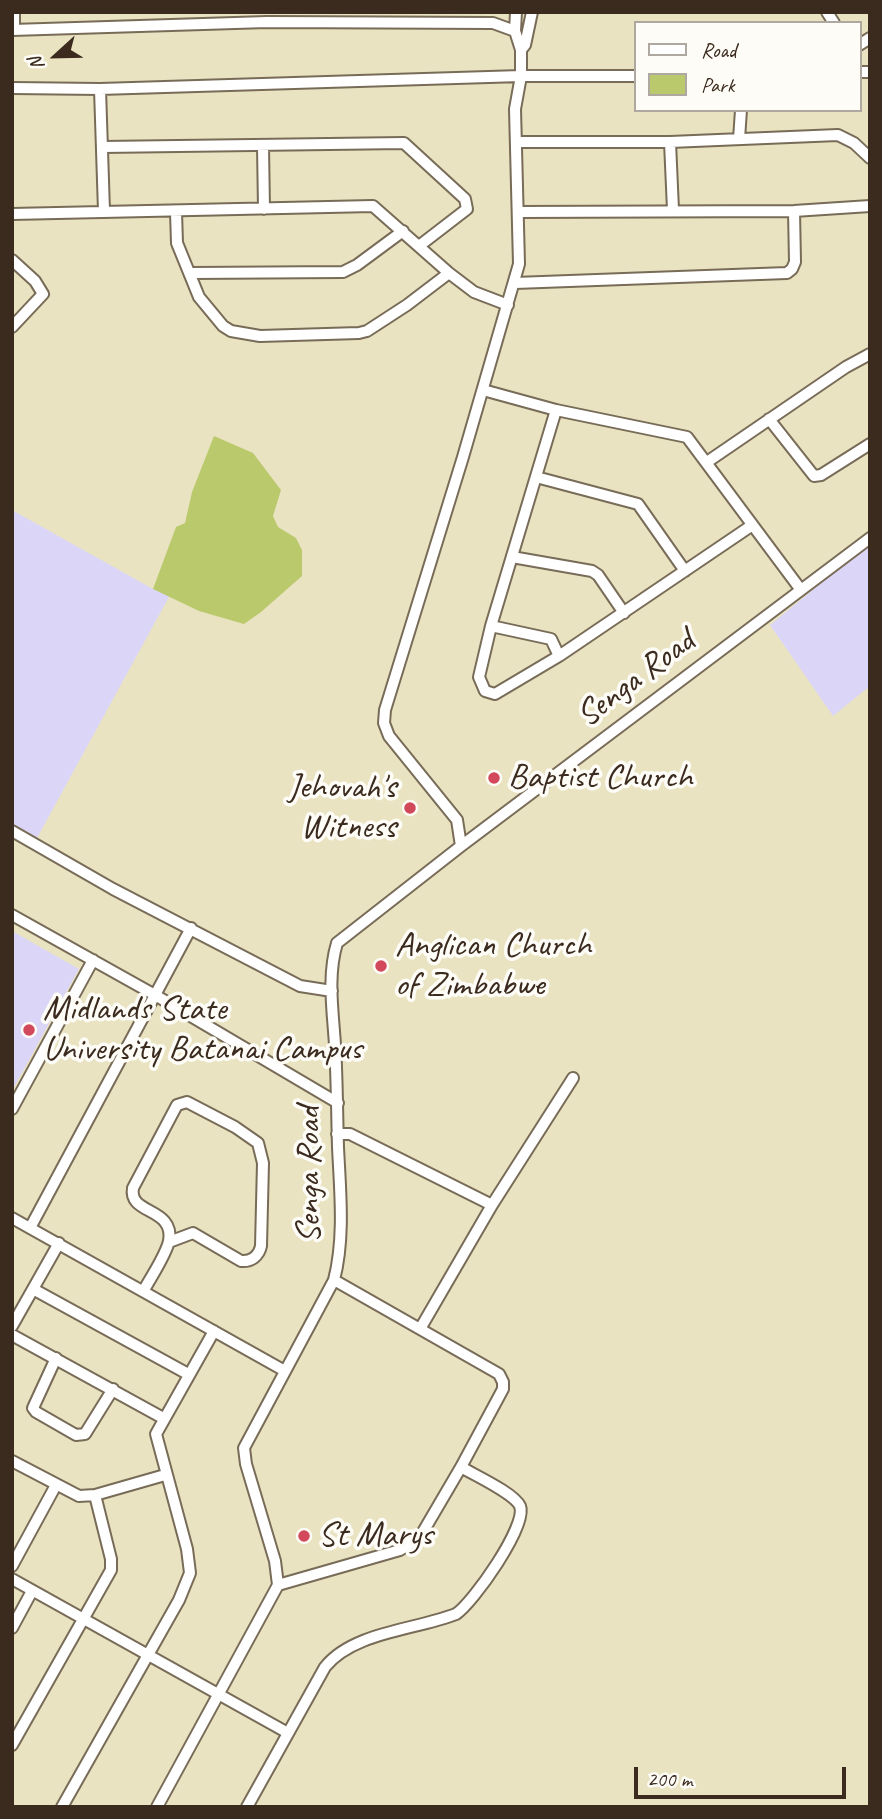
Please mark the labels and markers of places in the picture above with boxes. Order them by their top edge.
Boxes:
place label: Baptist Church [508,757,692,799]
place label: Jehovah's Witness [288,767,396,849]
marker: Baptist Church [486,770,502,786]
marker: Jehovah's Witness [402,800,418,816]
place label: Anglican Church of Zimbabwe [395,925,591,1007]
marker: Anglican Church of Zimbabwe [373,958,389,974]
place label: Midlands State University Batanai Campus [43,989,362,1071]
marker: Midlands State University Batanai Campus [21,1022,37,1038]
place label: St Marys [318,1515,433,1557]
marker: St Marys [296,1528,312,1544]

